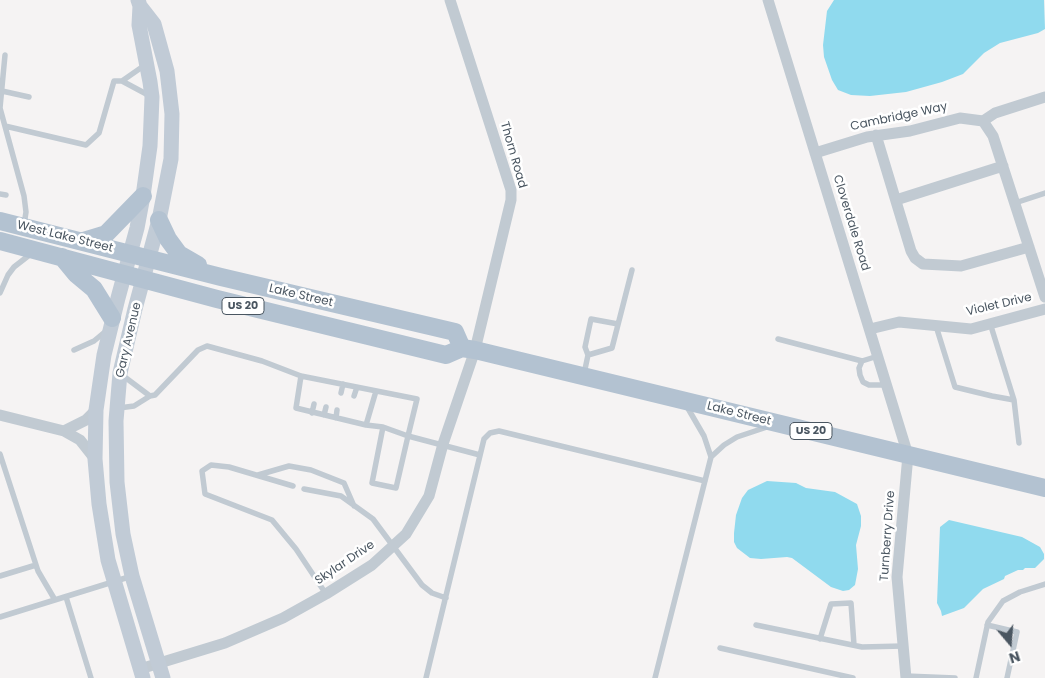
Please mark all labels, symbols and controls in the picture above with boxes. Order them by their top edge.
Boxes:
street label: Cambridge Way [849,100,949,134]
street label: Thorn Road [497,120,529,190]
street label: Cloverdale Road [830,173,872,273]
street label: West Lake Street [16,218,114,256]
street label: Lake Street [268,282,334,310]
street label: Violet Drive [965,290,1033,320]
road number: US 20 [222,298,264,314]
street label: Gary Avenue [113,301,145,379]
street label: Lake Street [706,399,772,429]
road number: US 20 [790,422,832,440]
street label: Turnberry Drive [878,490,898,582]
street label: Skylar Drive [312,538,378,588]
north arrow [985,618,1035,668]
text: N [1007,646,1023,668]

